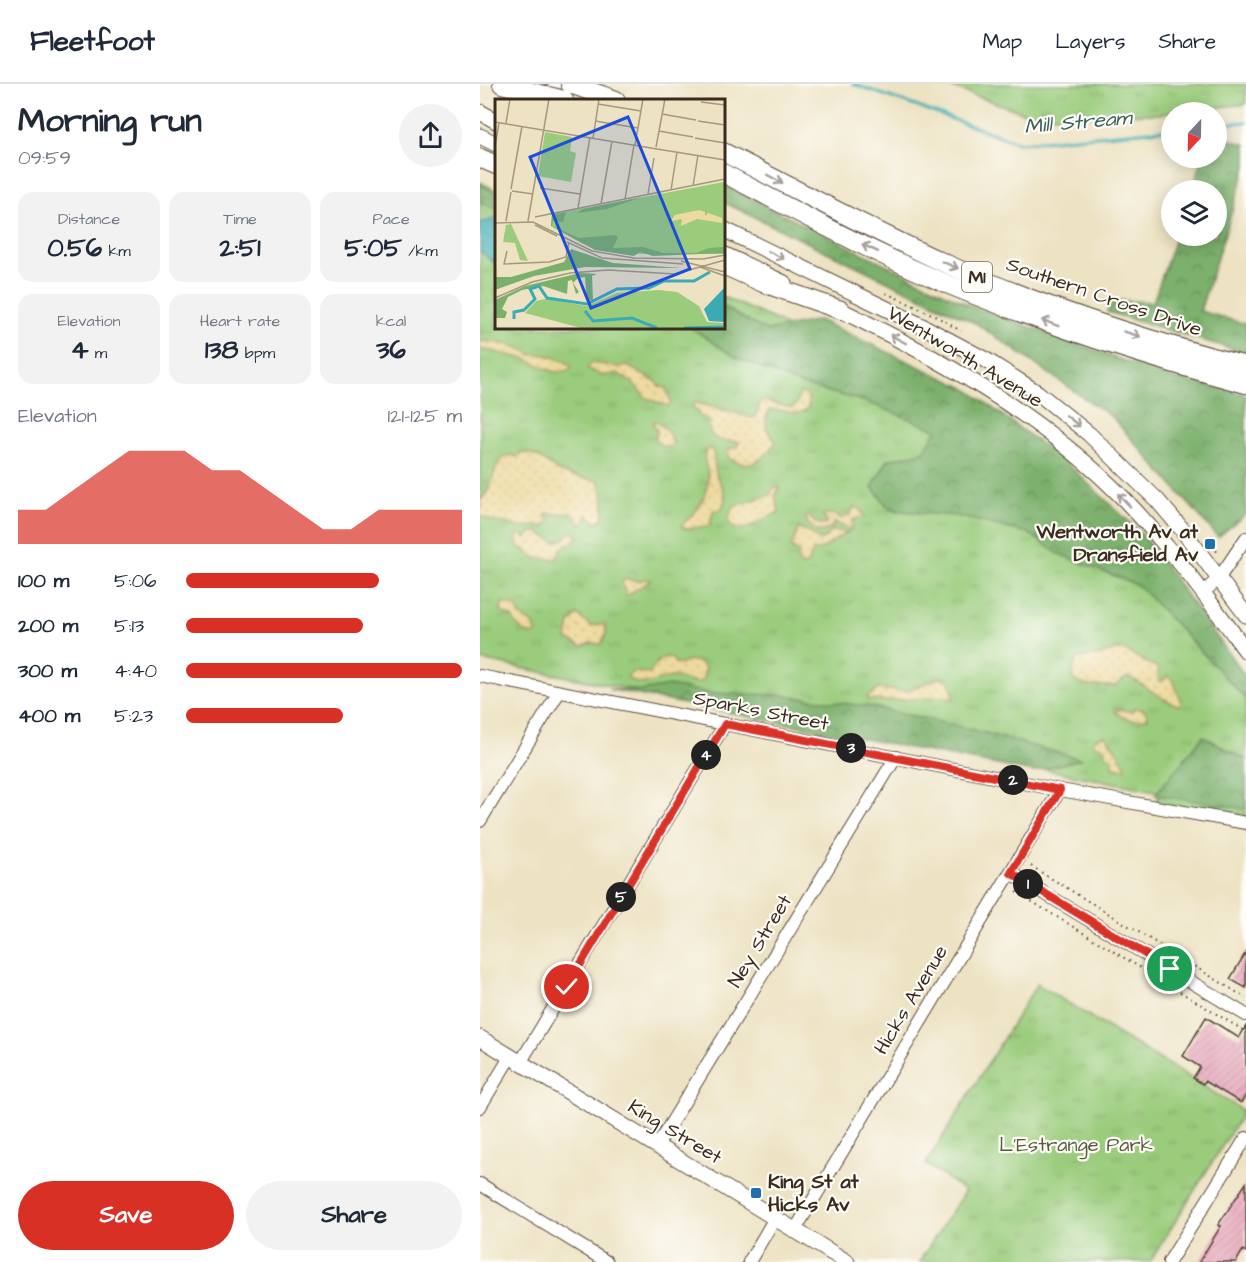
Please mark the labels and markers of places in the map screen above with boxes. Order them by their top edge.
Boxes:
place label: Wentworth Av at Dransfield Av [1035,518,1199,569]
marker: Wentworth Av at Dransfield Av [1203,537,1217,551]
pin: 3 [836,733,866,763]
pin: 4 [691,740,721,770]
pin: 2 [998,765,1028,795]
pin: 1 [1013,869,1043,899]
pin: 5 [606,882,636,912]
pin [1144,943,1195,994]
pin [541,961,592,1012]
place label: King St at Hicks Av [768,1168,860,1219]
marker: King St at Hicks Av [749,1186,763,1200]

